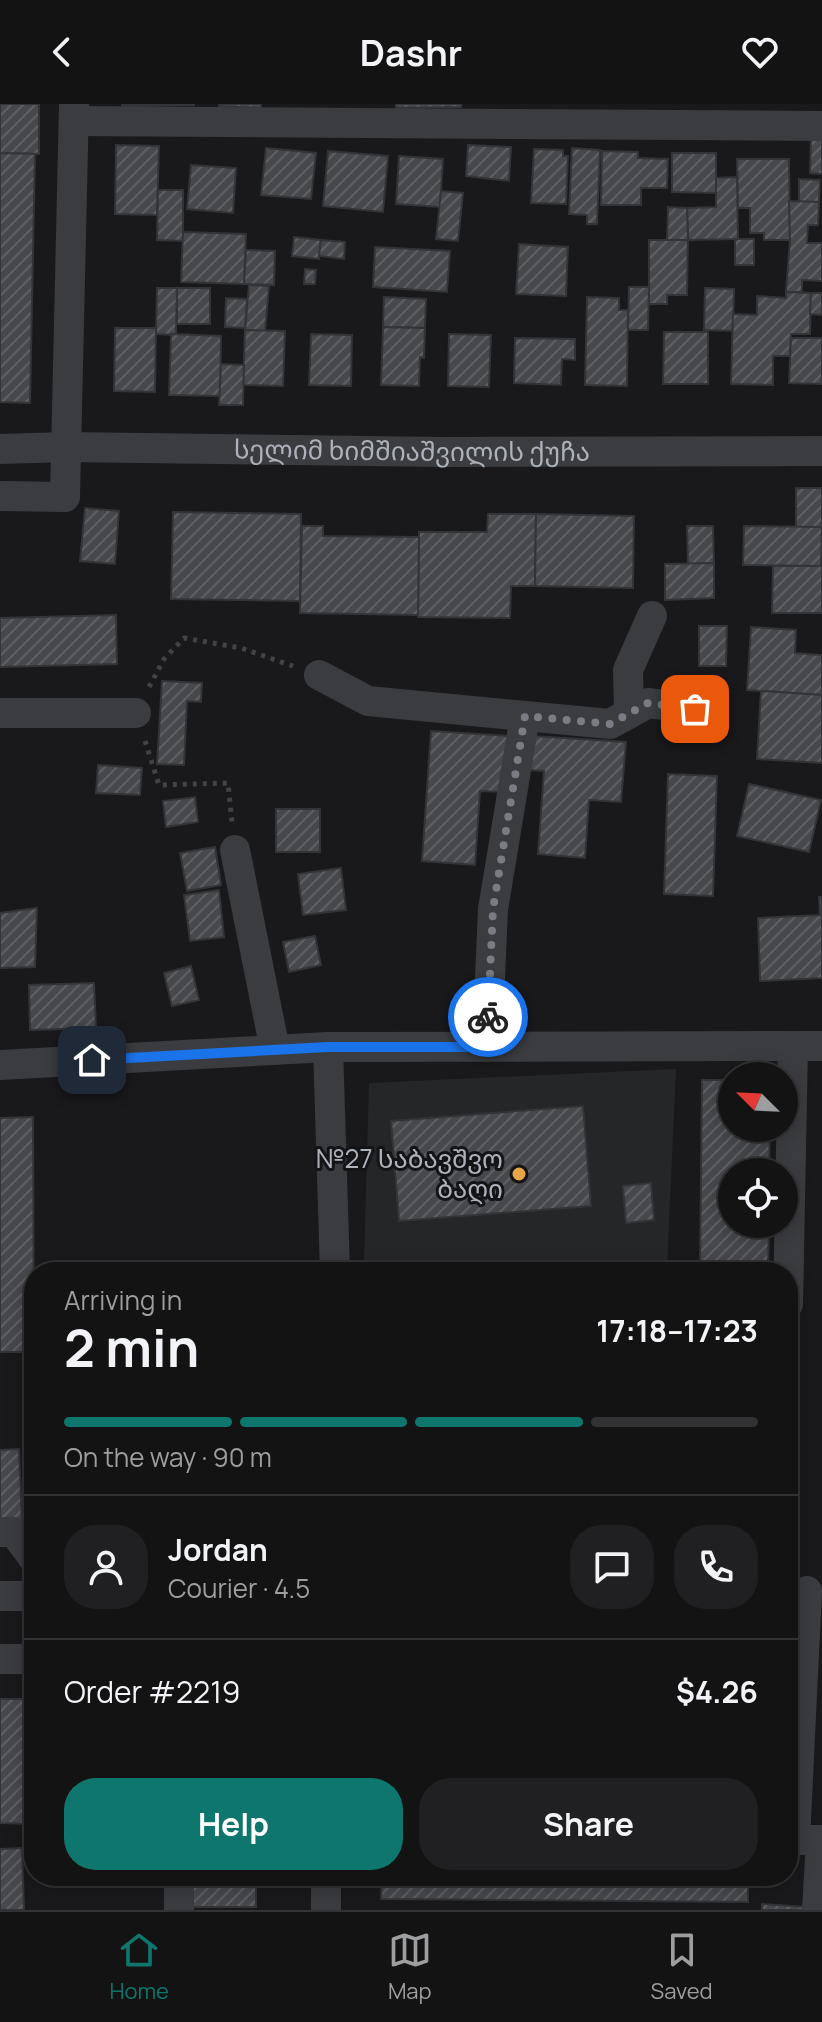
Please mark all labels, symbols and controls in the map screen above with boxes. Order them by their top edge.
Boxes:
text: Dashr [360,28,462,77]
icon: back [40,30,84,74]
icon: heart [738,30,782,74]
street label: სელიმ ხიმშიაშვილის ქუჩა [234,430,590,469]
pin [661,675,729,743]
icon: bag [673,687,717,731]
courier [448,977,528,1057]
icon: bike [466,995,510,1039]
pin [58,1026,126,1094]
icon: home [70,1038,114,1082]
north arrow [718,1062,798,1142]
map controls [718,1062,798,1238]
place label: №27 საბავშვო ბაღი [316,1140,503,1206]
button: locate [718,1158,798,1238]
marker: №27 საბავშვო ბაღი [510,1165,528,1183]
text: Arriving in [64,1282,182,1318]
text: 17:18–17:23 [596,1310,758,1351]
text: 2 min [64,1312,199,1383]
text: On the way · 90 m [64,1439,272,1475]
button: person [64,1525,148,1609]
button: chat [570,1525,654,1609]
button: phone [674,1525,758,1609]
text: Jordan [168,1529,268,1570]
text: Courier · 4.5 [168,1570,310,1606]
text: Order #2219 [64,1671,240,1712]
text: $4.26 [676,1671,758,1712]
button: Help [64,1778,403,1870]
button: Share [419,1778,758,1870]
tab: Home [109,1928,169,2006]
tab: Map [388,1928,432,2006]
tab: Saved [651,1928,713,2006]

